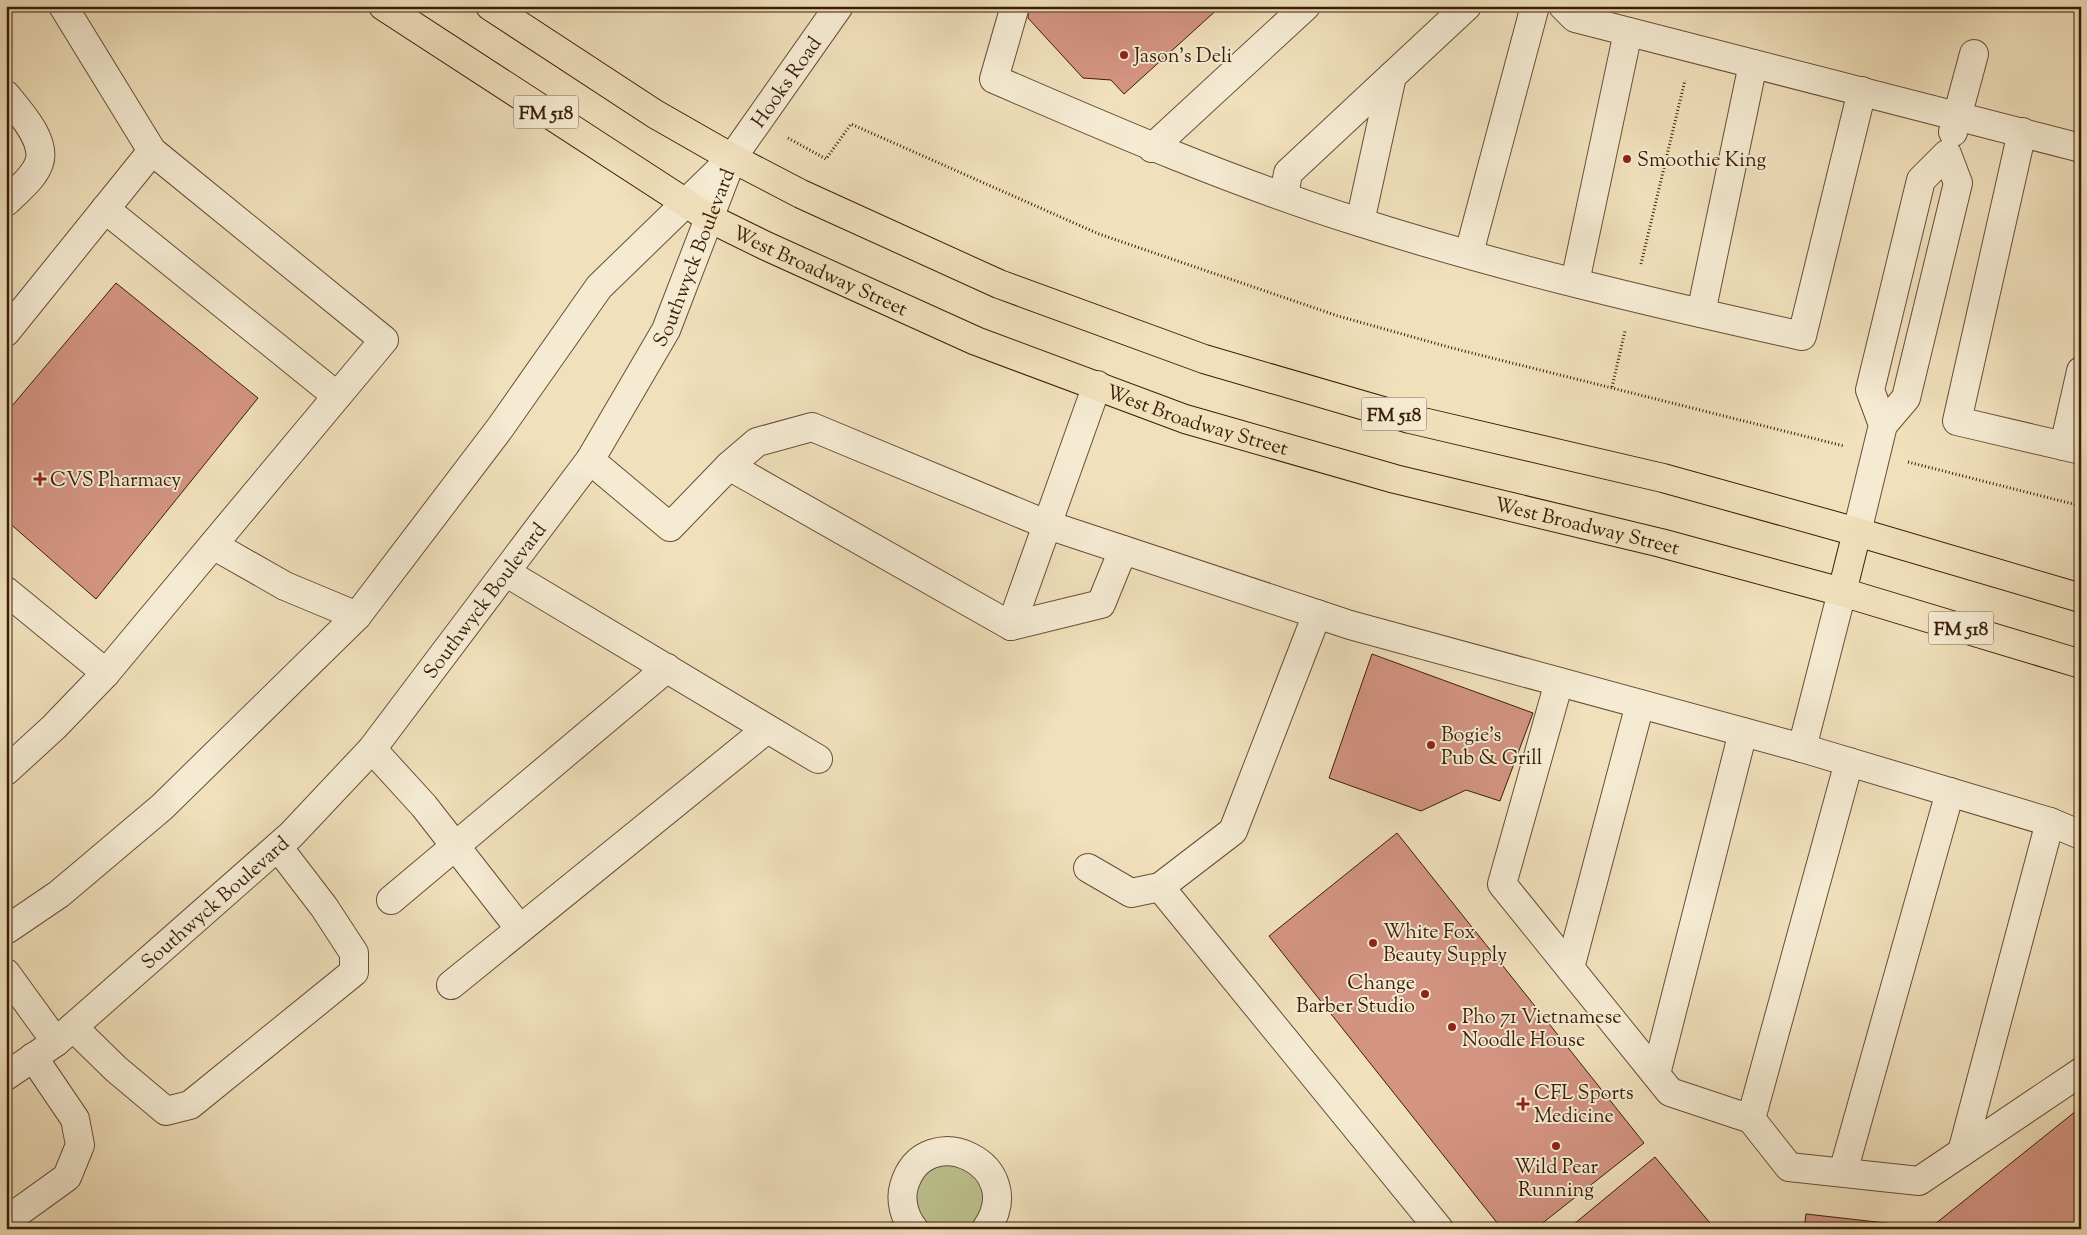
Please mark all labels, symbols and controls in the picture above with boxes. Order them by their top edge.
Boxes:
street label: Hooks Road [746,32,830,135]
place label: Jason's Deli [1133,43,1232,72]
marker: Jason's Deli [1118,49,1130,61]
road number: FM 518 [514,95,578,128]
place label: Smoothie King [1637,147,1767,176]
marker: Smoothie King [1621,153,1633,165]
street label: Southwyck Boulevard [647,165,744,353]
street label: West Broadway Street [727,220,912,325]
street label: West Broadway Street [1102,379,1291,465]
road number: FM 518 [1362,398,1426,430]
place label: CVS Pharmacy [50,467,181,496]
marker: CVS Pharmacy [34,473,46,485]
street label: West Broadway Street [1491,491,1682,564]
street label: Southwyck Boulevard [418,518,555,686]
road number: FM 518 [1928,612,1994,644]
place label: Bogie's Pub & Grill [1441,722,1543,774]
marker: Bogie's Pub & Grill [1425,739,1437,751]
street label: Southwyck Boulevard [136,831,297,977]
place label: White Fox Beauty Supply [1383,919,1507,971]
marker: White Fox Beauty Supply [1367,937,1379,949]
place label: Change Barber Studio [1296,970,1415,1022]
marker: Change Barber Studio [1419,988,1431,1000]
place label: Pho 71 Vietnamese Noodle House [1462,1004,1622,1056]
marker: Pho 71 Vietnamese Noodle House [1446,1021,1458,1033]
place label: CFL Sports Medicine [1534,1080,1634,1132]
marker: CFL Sports Medicine [1516,1097,1530,1111]
marker: Wild Pear Running [1550,1140,1562,1152]
place label: Wild Pear Running [1514,1154,1598,1206]

